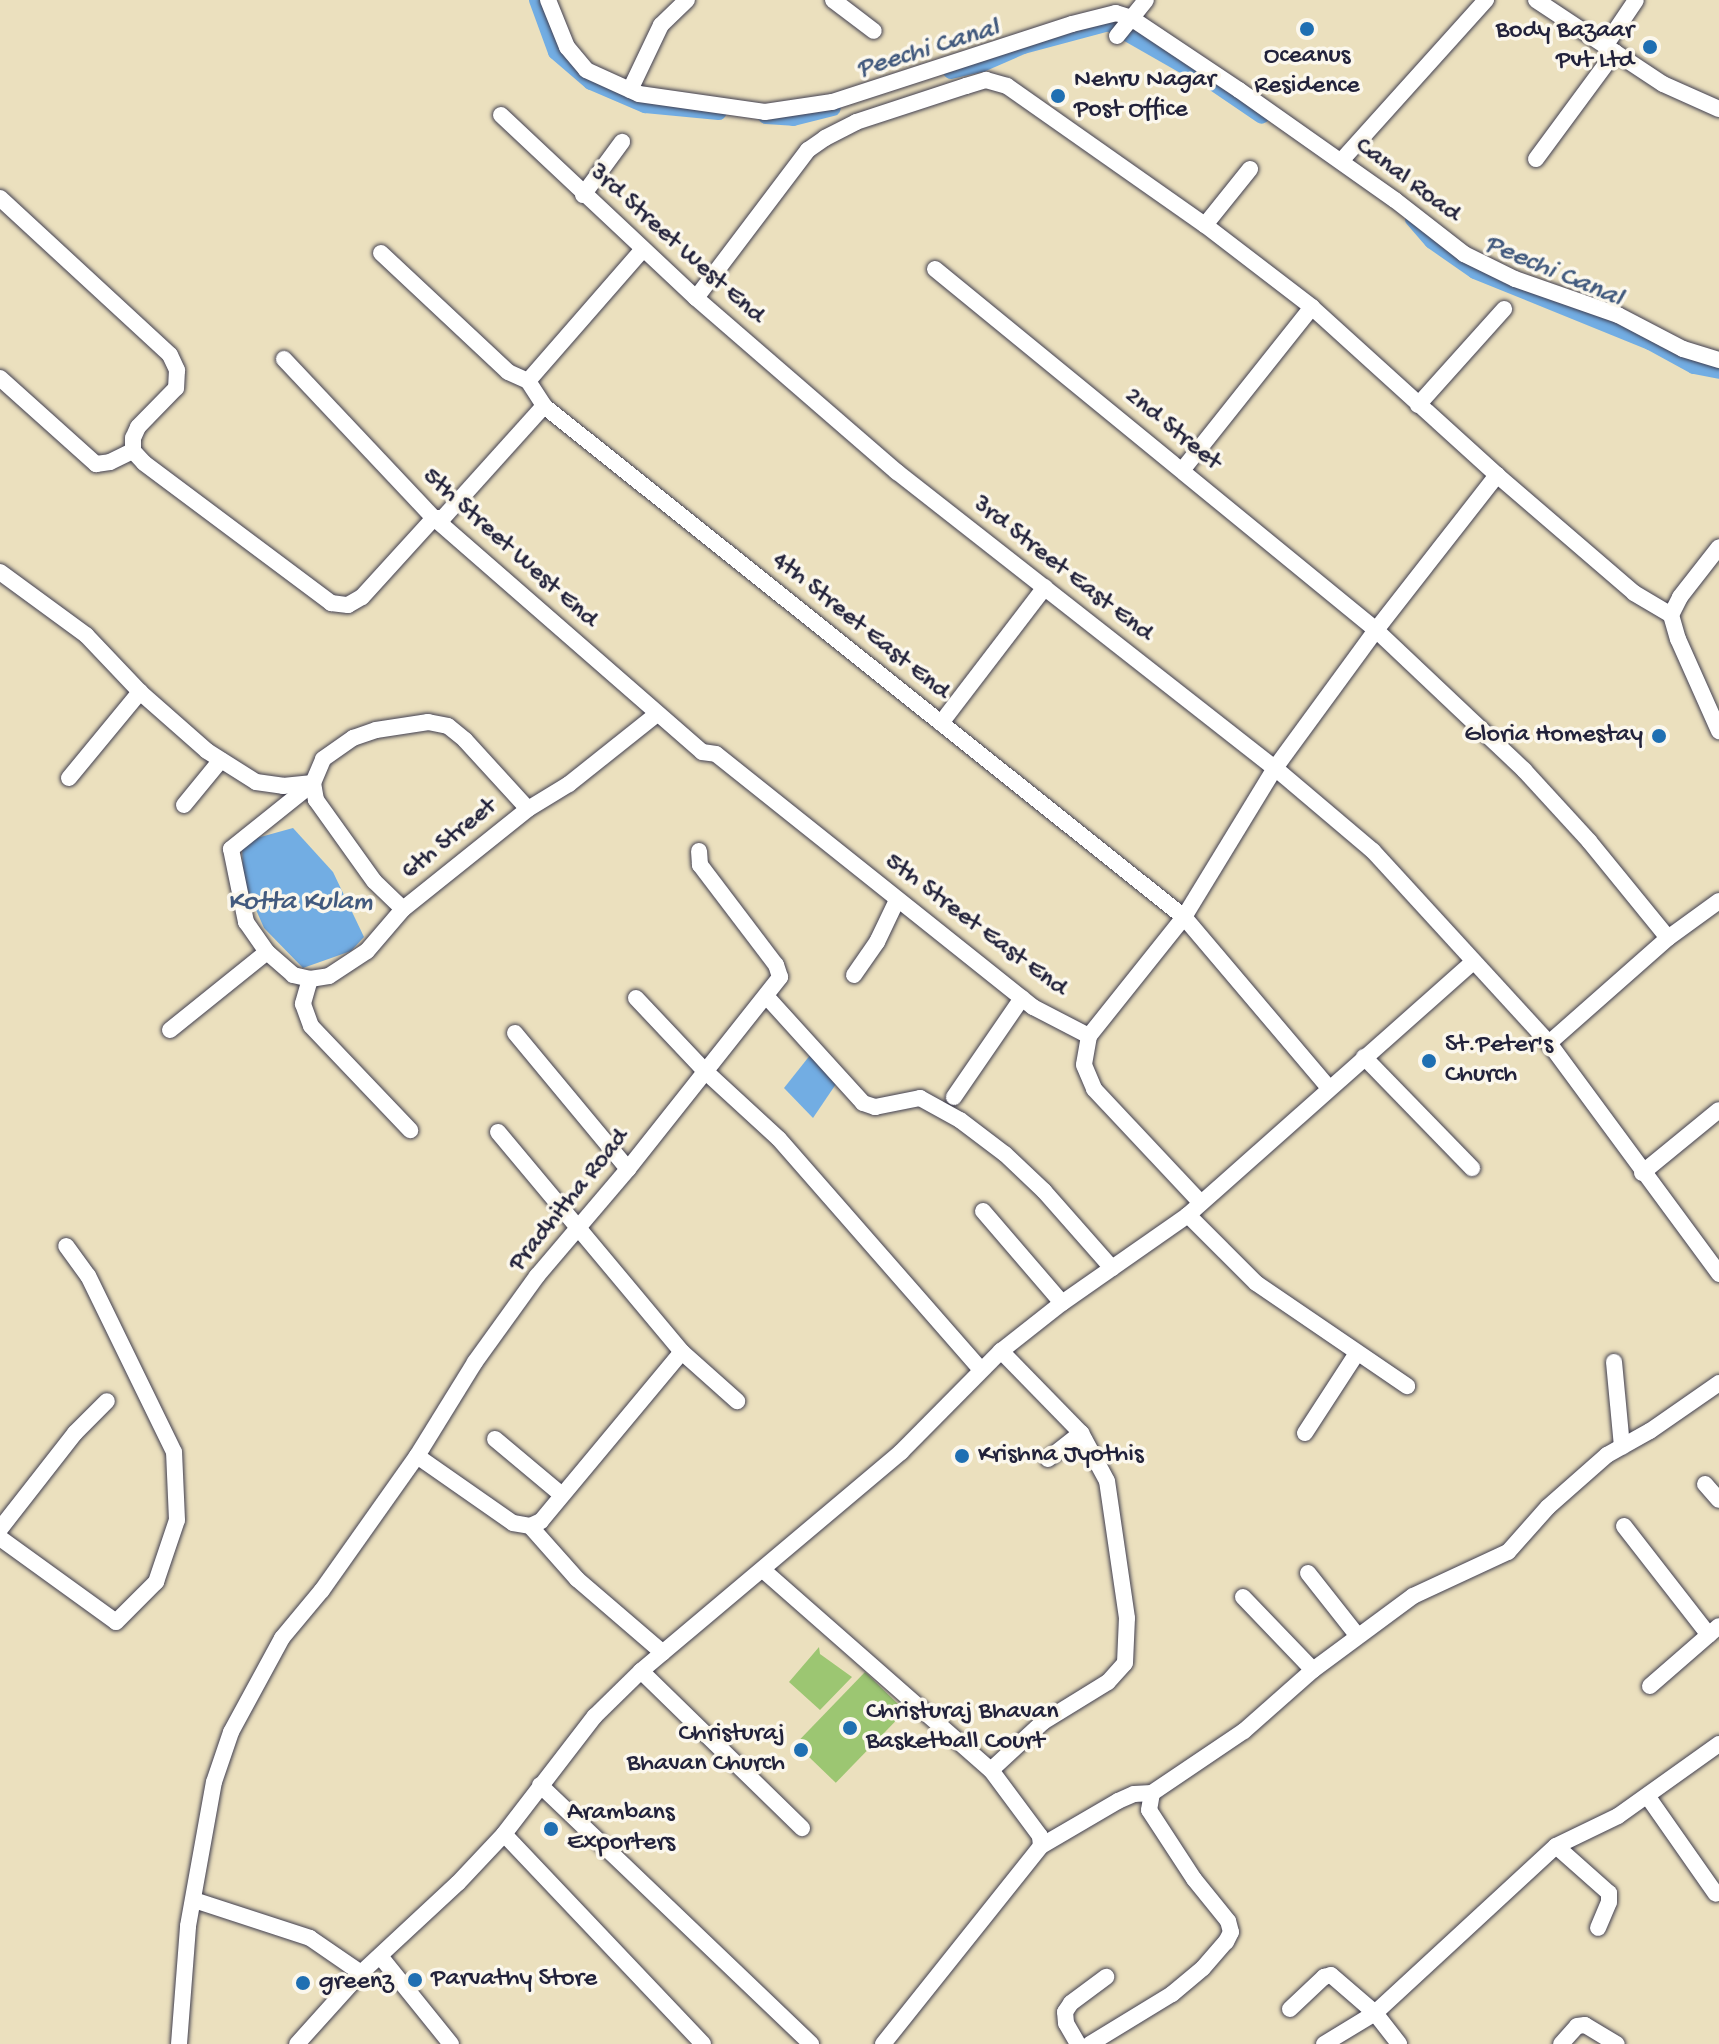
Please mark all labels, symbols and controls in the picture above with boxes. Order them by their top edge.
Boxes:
water label: Peechi Canal [853,12,1003,88]
place label: Body Bazaar Pvt Ltd [1496,16,1634,78]
marker: Oceanus Residence [1298,20,1316,38]
marker: Body Bazaar Pvt Ltd [1641,38,1659,56]
place label: Oceanus Residence [1254,41,1360,102]
place label: Nehru Nagar Post Office [1074,65,1216,126]
marker: Nehru Nagar Post Office [1049,87,1067,105]
street label: Canal Road [1348,131,1466,231]
street label: 3rd Street West End [582,158,770,332]
water label: Peechi Canal [1479,228,1627,316]
street label: 2nd Street [1117,381,1227,479]
street label: 5th Street West End [415,462,603,636]
street label: 3rd Street East End [966,490,1158,650]
street label: 4th Street East End [765,546,955,708]
place label: Gloria Homestay [1464,720,1643,752]
marker: Gloria Homestay [1650,727,1668,745]
street label: 6th Street [396,792,504,888]
street label: 5th Street East End [877,847,1073,1005]
water label: Kotta Kulam [227,886,373,920]
place label: St.Peter's Church [1445,1030,1553,1092]
marker: St.Peter's Church [1420,1052,1438,1070]
street label: Pradhitha Road [503,1123,637,1279]
place label: Krishna Jyothis [978,1440,1143,1472]
marker: Krishna Jyothis [953,1447,971,1465]
place label: Christuraj Bhavan Basketball Court [866,1697,1059,1758]
place label: Christuraj Bhavan Church [627,1719,785,1780]
marker: Christuraj Bhavan Basketball Court [841,1719,859,1737]
marker: Christuraj Bhavan Church [792,1741,810,1759]
place label: Arambans Exporters [567,1798,675,1860]
marker: Arambans Exporters [542,1820,560,1838]
place label: Parvathy Store [431,1964,597,1996]
place label: greenz [319,1967,394,1999]
marker: Parvathy Store [406,1971,424,1989]
marker: greenz [294,1974,312,1992]

